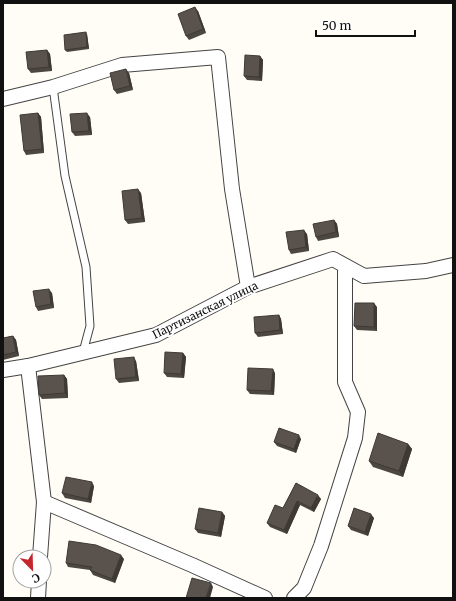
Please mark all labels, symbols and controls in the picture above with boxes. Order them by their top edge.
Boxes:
scale bar [316,12,415,38]
text: 50 m [322,18,351,33]
street label: Партизанская улица [150,278,260,342]
north arrow [12,549,52,589]
text: С [30,570,42,586]

